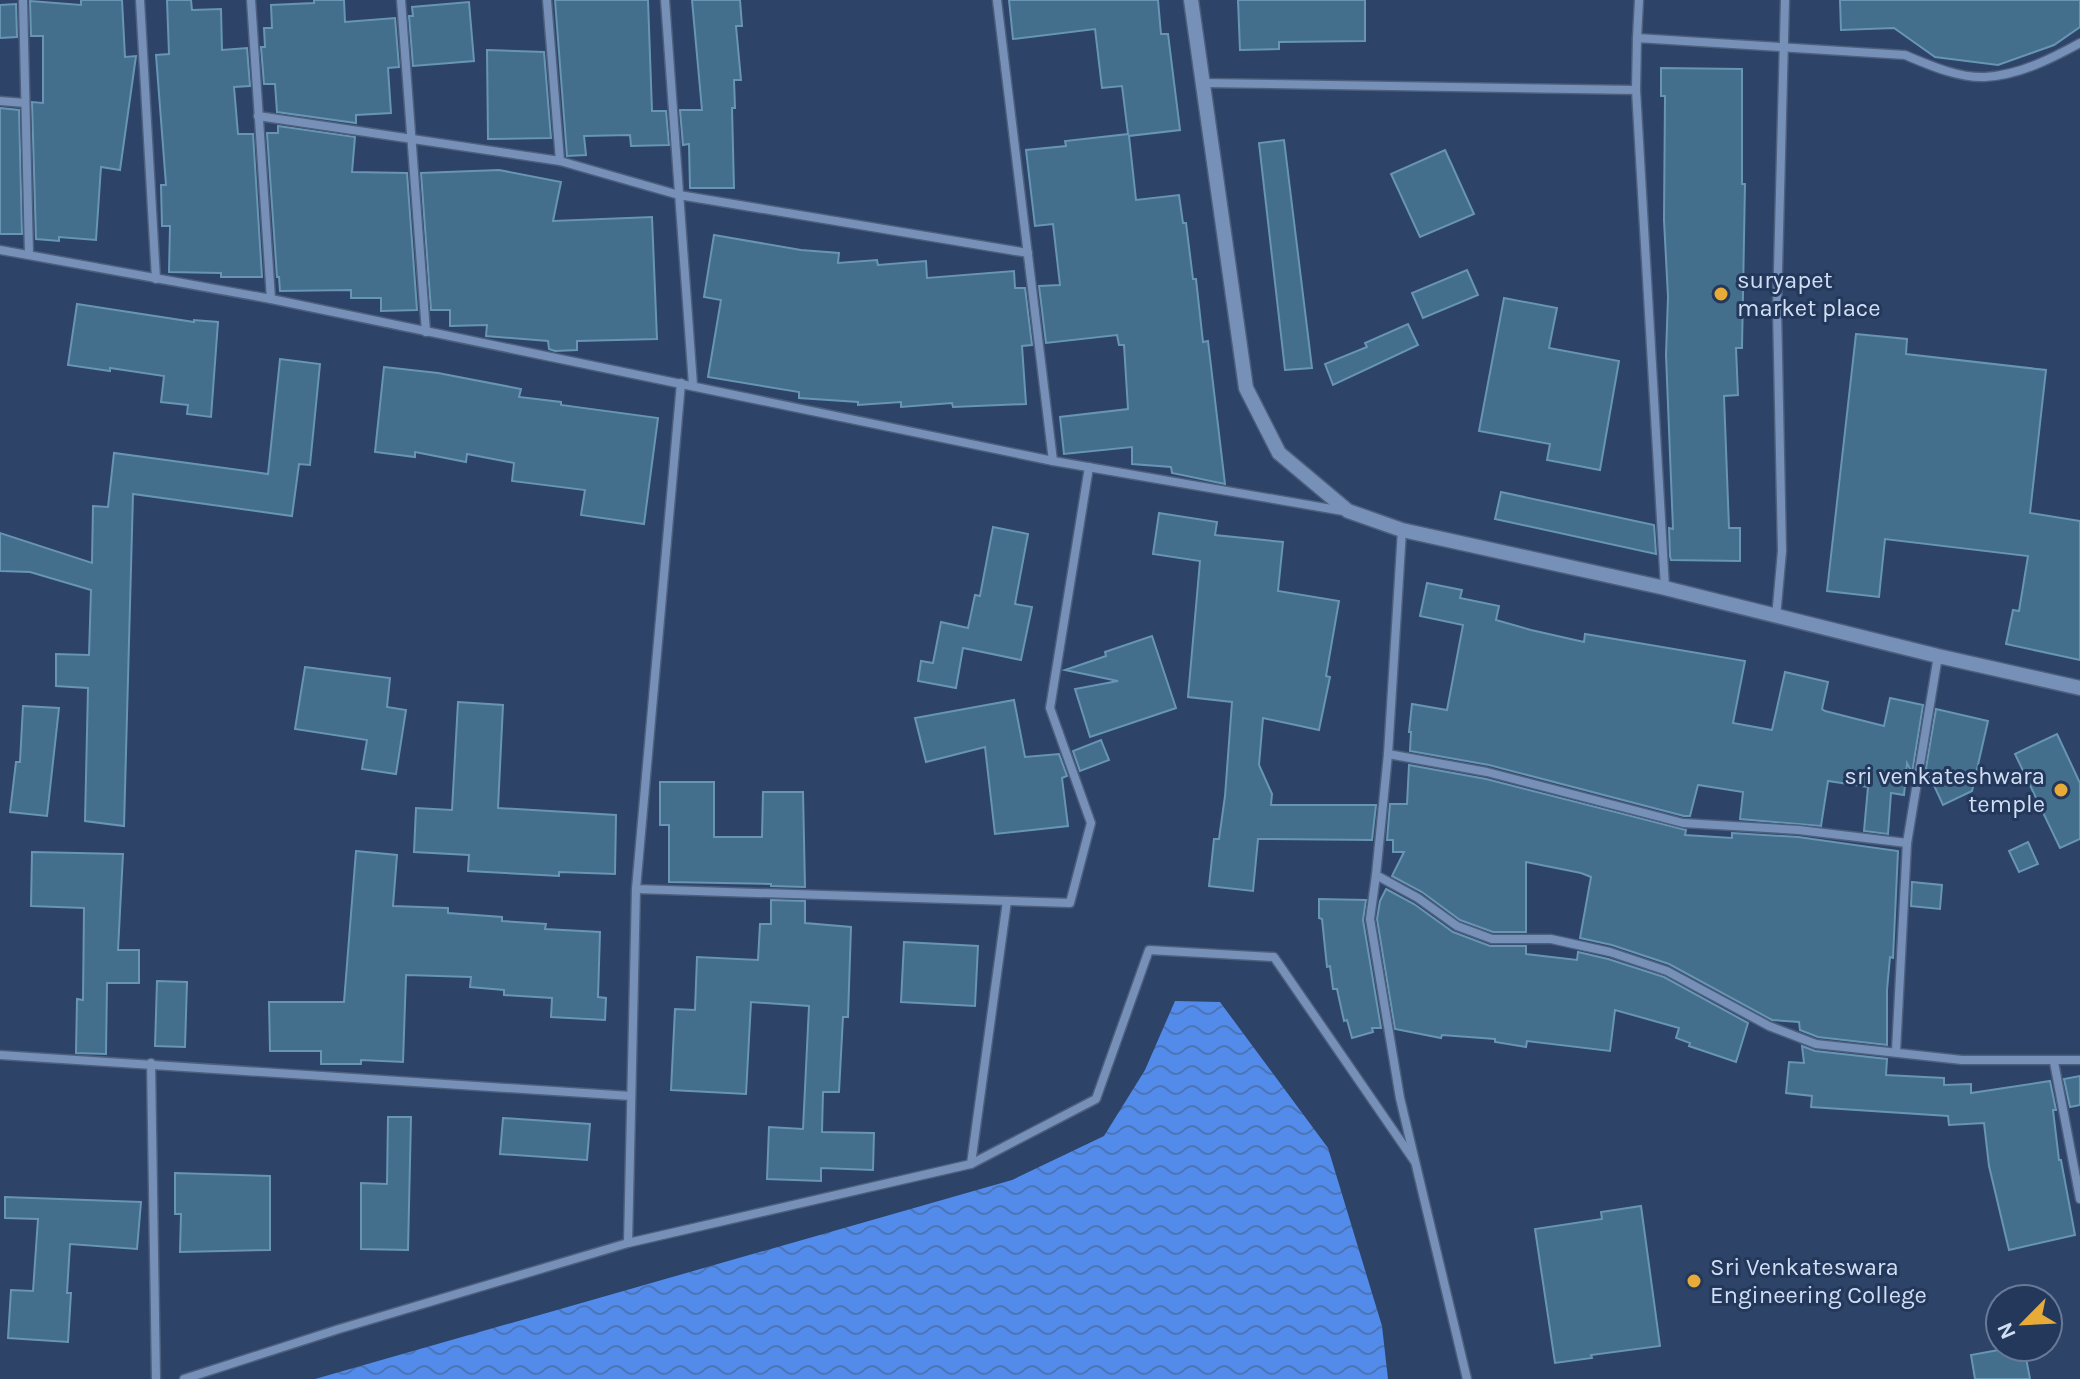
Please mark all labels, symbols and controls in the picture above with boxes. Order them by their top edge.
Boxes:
place label: suryapet market place [1737,266,1881,322]
marker: suryapet market place [1712,285,1730,303]
place label: sri venkateshwara temple [1844,762,2045,818]
marker: sri venkateshwara temple [2052,781,2070,799]
place label: Sri Venkateswara Engineering College [1710,1253,1927,1309]
marker: Sri Venkateswara Engineering College [1685,1272,1703,1290]
north arrow [1984,1283,2064,1363]
text: N [1992,1318,2022,1343]

